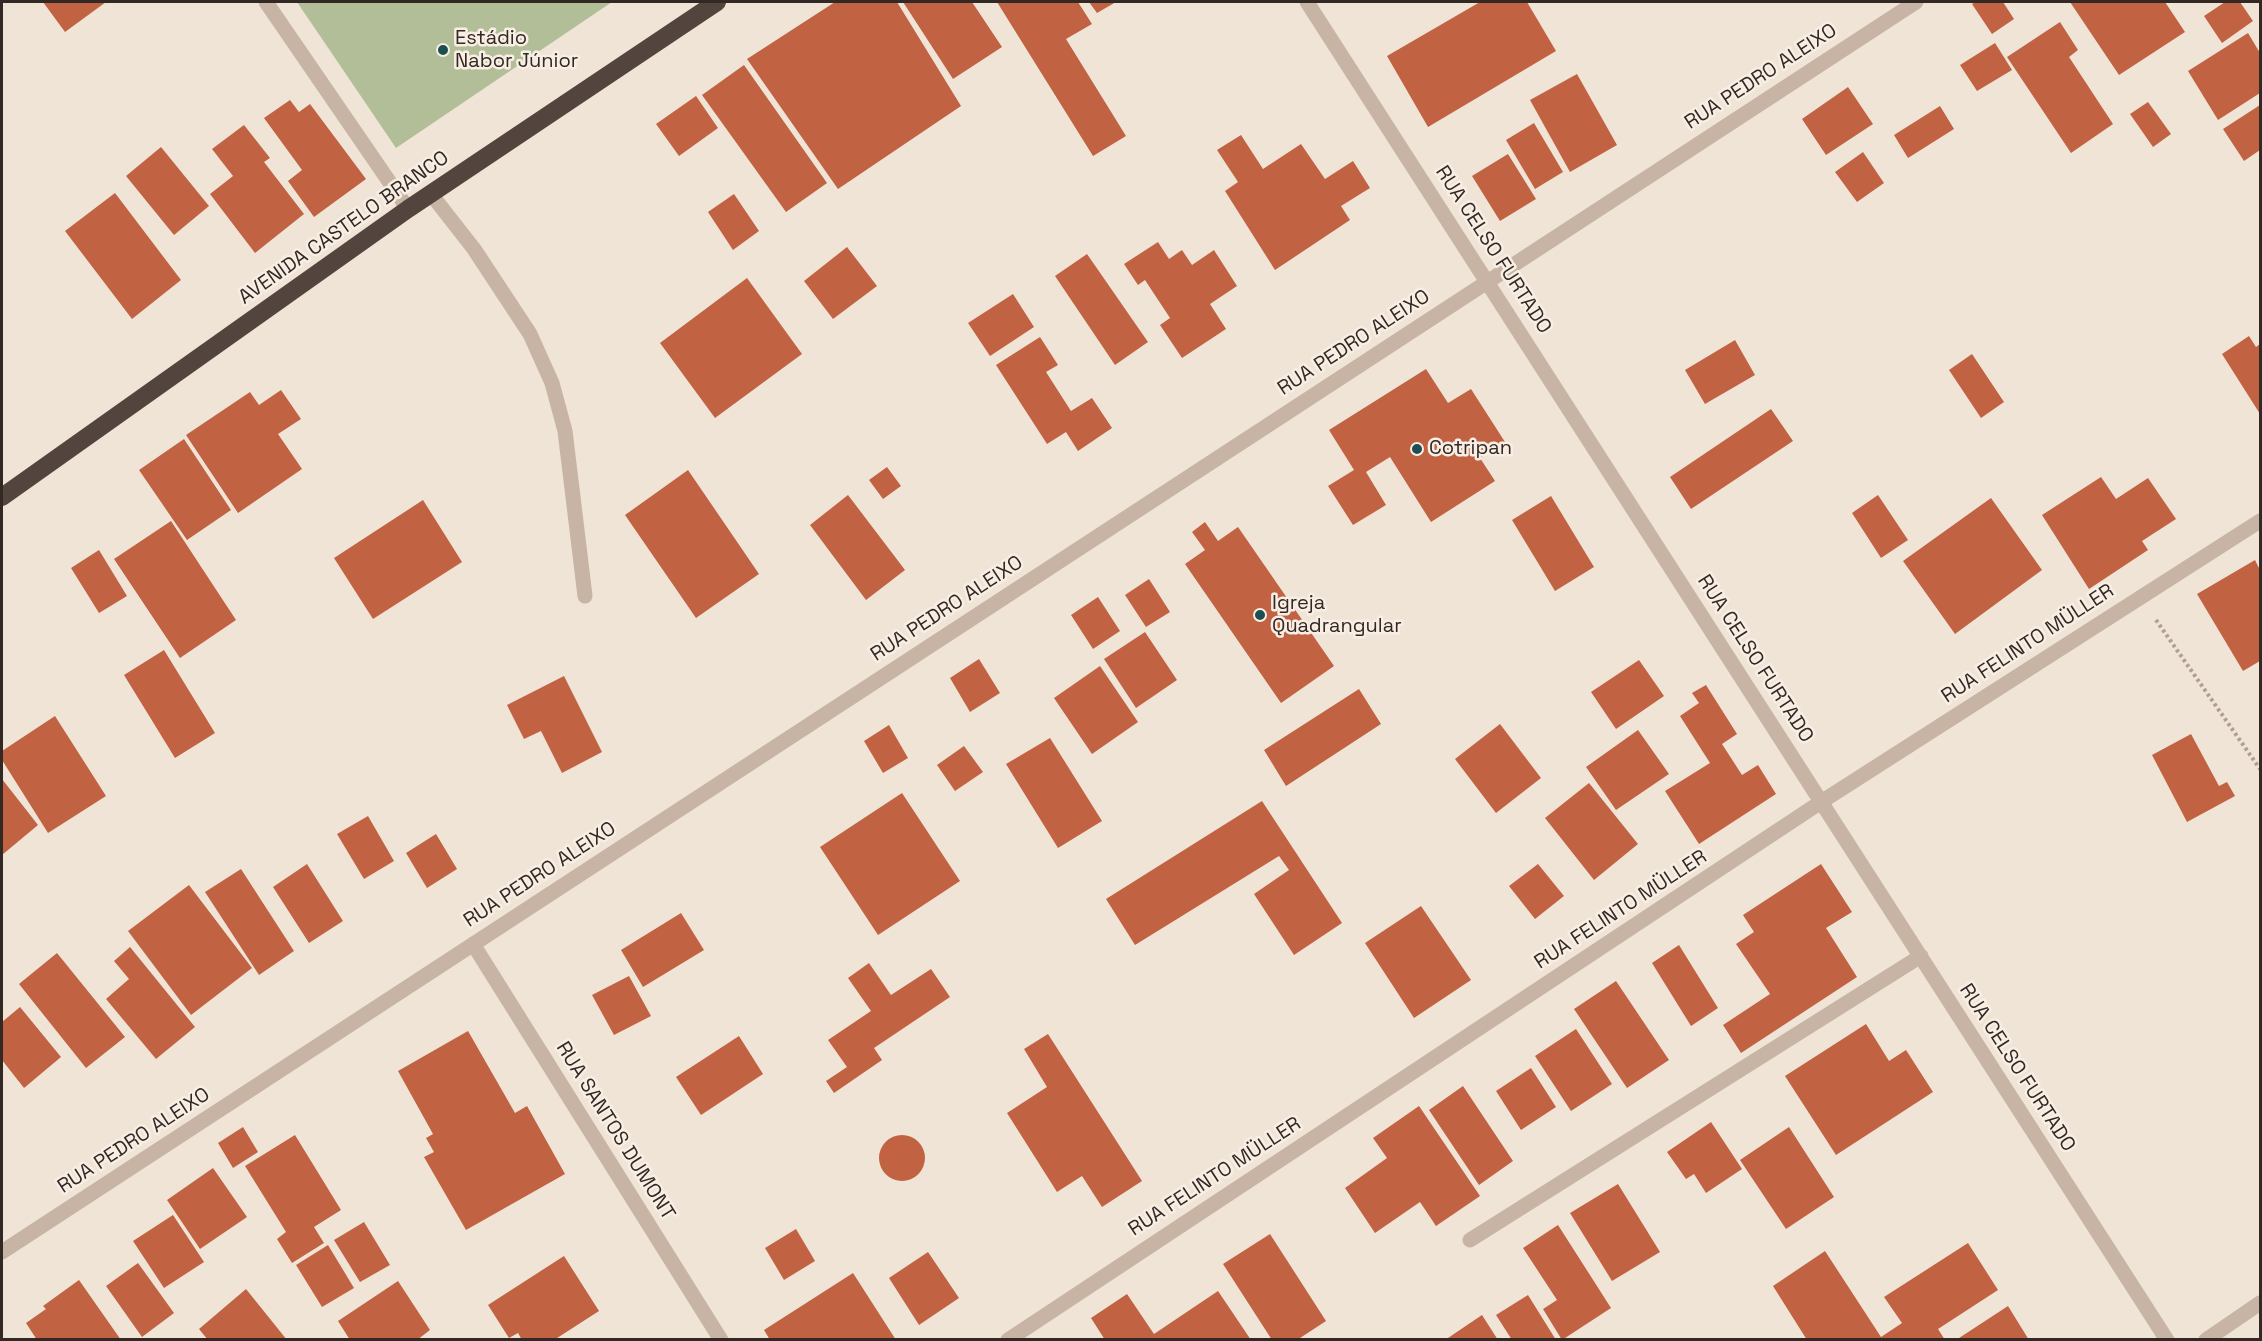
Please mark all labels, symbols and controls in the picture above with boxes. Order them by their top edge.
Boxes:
street label: RUA PEDRO ALEIXO [1680,19,1842,135]
place label: Estádio Nabor Júnior [455,27,578,74]
marker: Estádio Nabor Júnior [436,43,450,57]
street label: AVENIDA CASTELO BRANCO [234,146,454,310]
street label: RUA CELSO FURTADO [1430,162,1556,338]
street label: RUA PEDRO ALEIXO [1273,285,1435,401]
place label: Cotripan [1429,437,1512,461]
marker: Cotripan [1410,442,1424,456]
street label: RUA PEDRO ALEIXO [866,551,1028,667]
street label: RUA CELSO FURTADO [1692,571,1818,747]
street label: RUA FELINTO MÜLLER [1937,579,2119,709]
place label: Igreja Quadrangular [1272,592,1402,639]
marker: Igreja Quadrangular [1253,608,1267,622]
street label: RUA PEDRO ALEIXO [459,817,621,933]
street label: RUA FELINTO MÜLLER [1530,845,1712,975]
street label: RUA CELSO FURTADO [1954,980,2080,1156]
street label: RUA SANTOS DUMONT [550,1037,680,1225]
street label: RUA PEDRO ALEIXO [53,1083,215,1199]
street label: RUA FELINTO MÜLLER [1124,1112,1306,1242]

